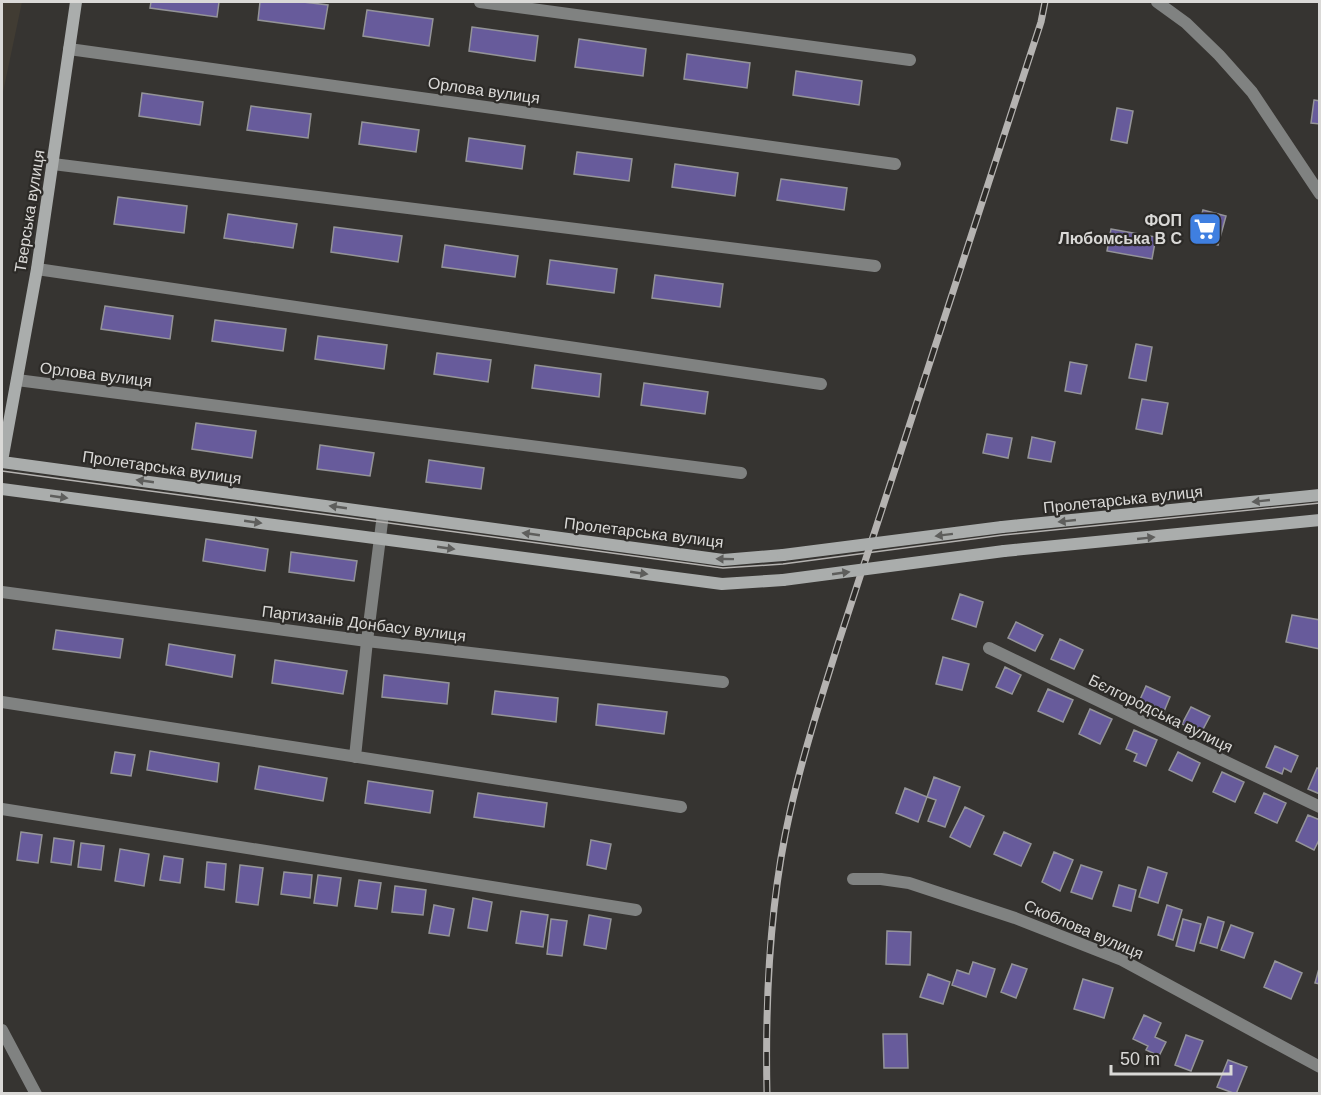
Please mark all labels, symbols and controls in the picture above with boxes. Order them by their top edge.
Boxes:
street label: Орлова вулиця [427,74,541,107]
street label: Тверська вулиця [11,148,48,274]
supermarket icon: ФОП Любомська В С [1187,211,1223,247]
place label: ФОП Любомська В С [1059,212,1182,247]
street label: Орлова вулиця [39,359,153,390]
street label: Пролетарська вулиця [81,448,243,487]
one-way arrow [135,477,154,486]
street label: Пролетарська вулиця [1042,483,1204,516]
one-way arrow [50,492,69,501]
one-way arrow [1252,496,1271,506]
one-way arrow [329,503,348,512]
street label: Пролетарська вулиця [563,514,725,551]
one-way arrow [1058,516,1077,526]
one-way arrow [243,518,262,527]
one-way arrow [522,529,541,538]
one-way arrow [935,530,954,539]
one-way arrow [1136,533,1155,543]
one-way arrow [437,543,456,552]
one-way arrow [715,554,734,563]
one-way arrow [832,568,851,577]
one-way arrow [630,569,649,578]
street label: Партизанів Донбасу вулиця [261,603,467,644]
street label: Бєлгородська вулиця [1086,671,1236,756]
street label: Скоблова вулиця [1022,897,1146,962]
scale bar [1111,1038,1231,1076]
text: 50 m [1120,1049,1160,1069]

